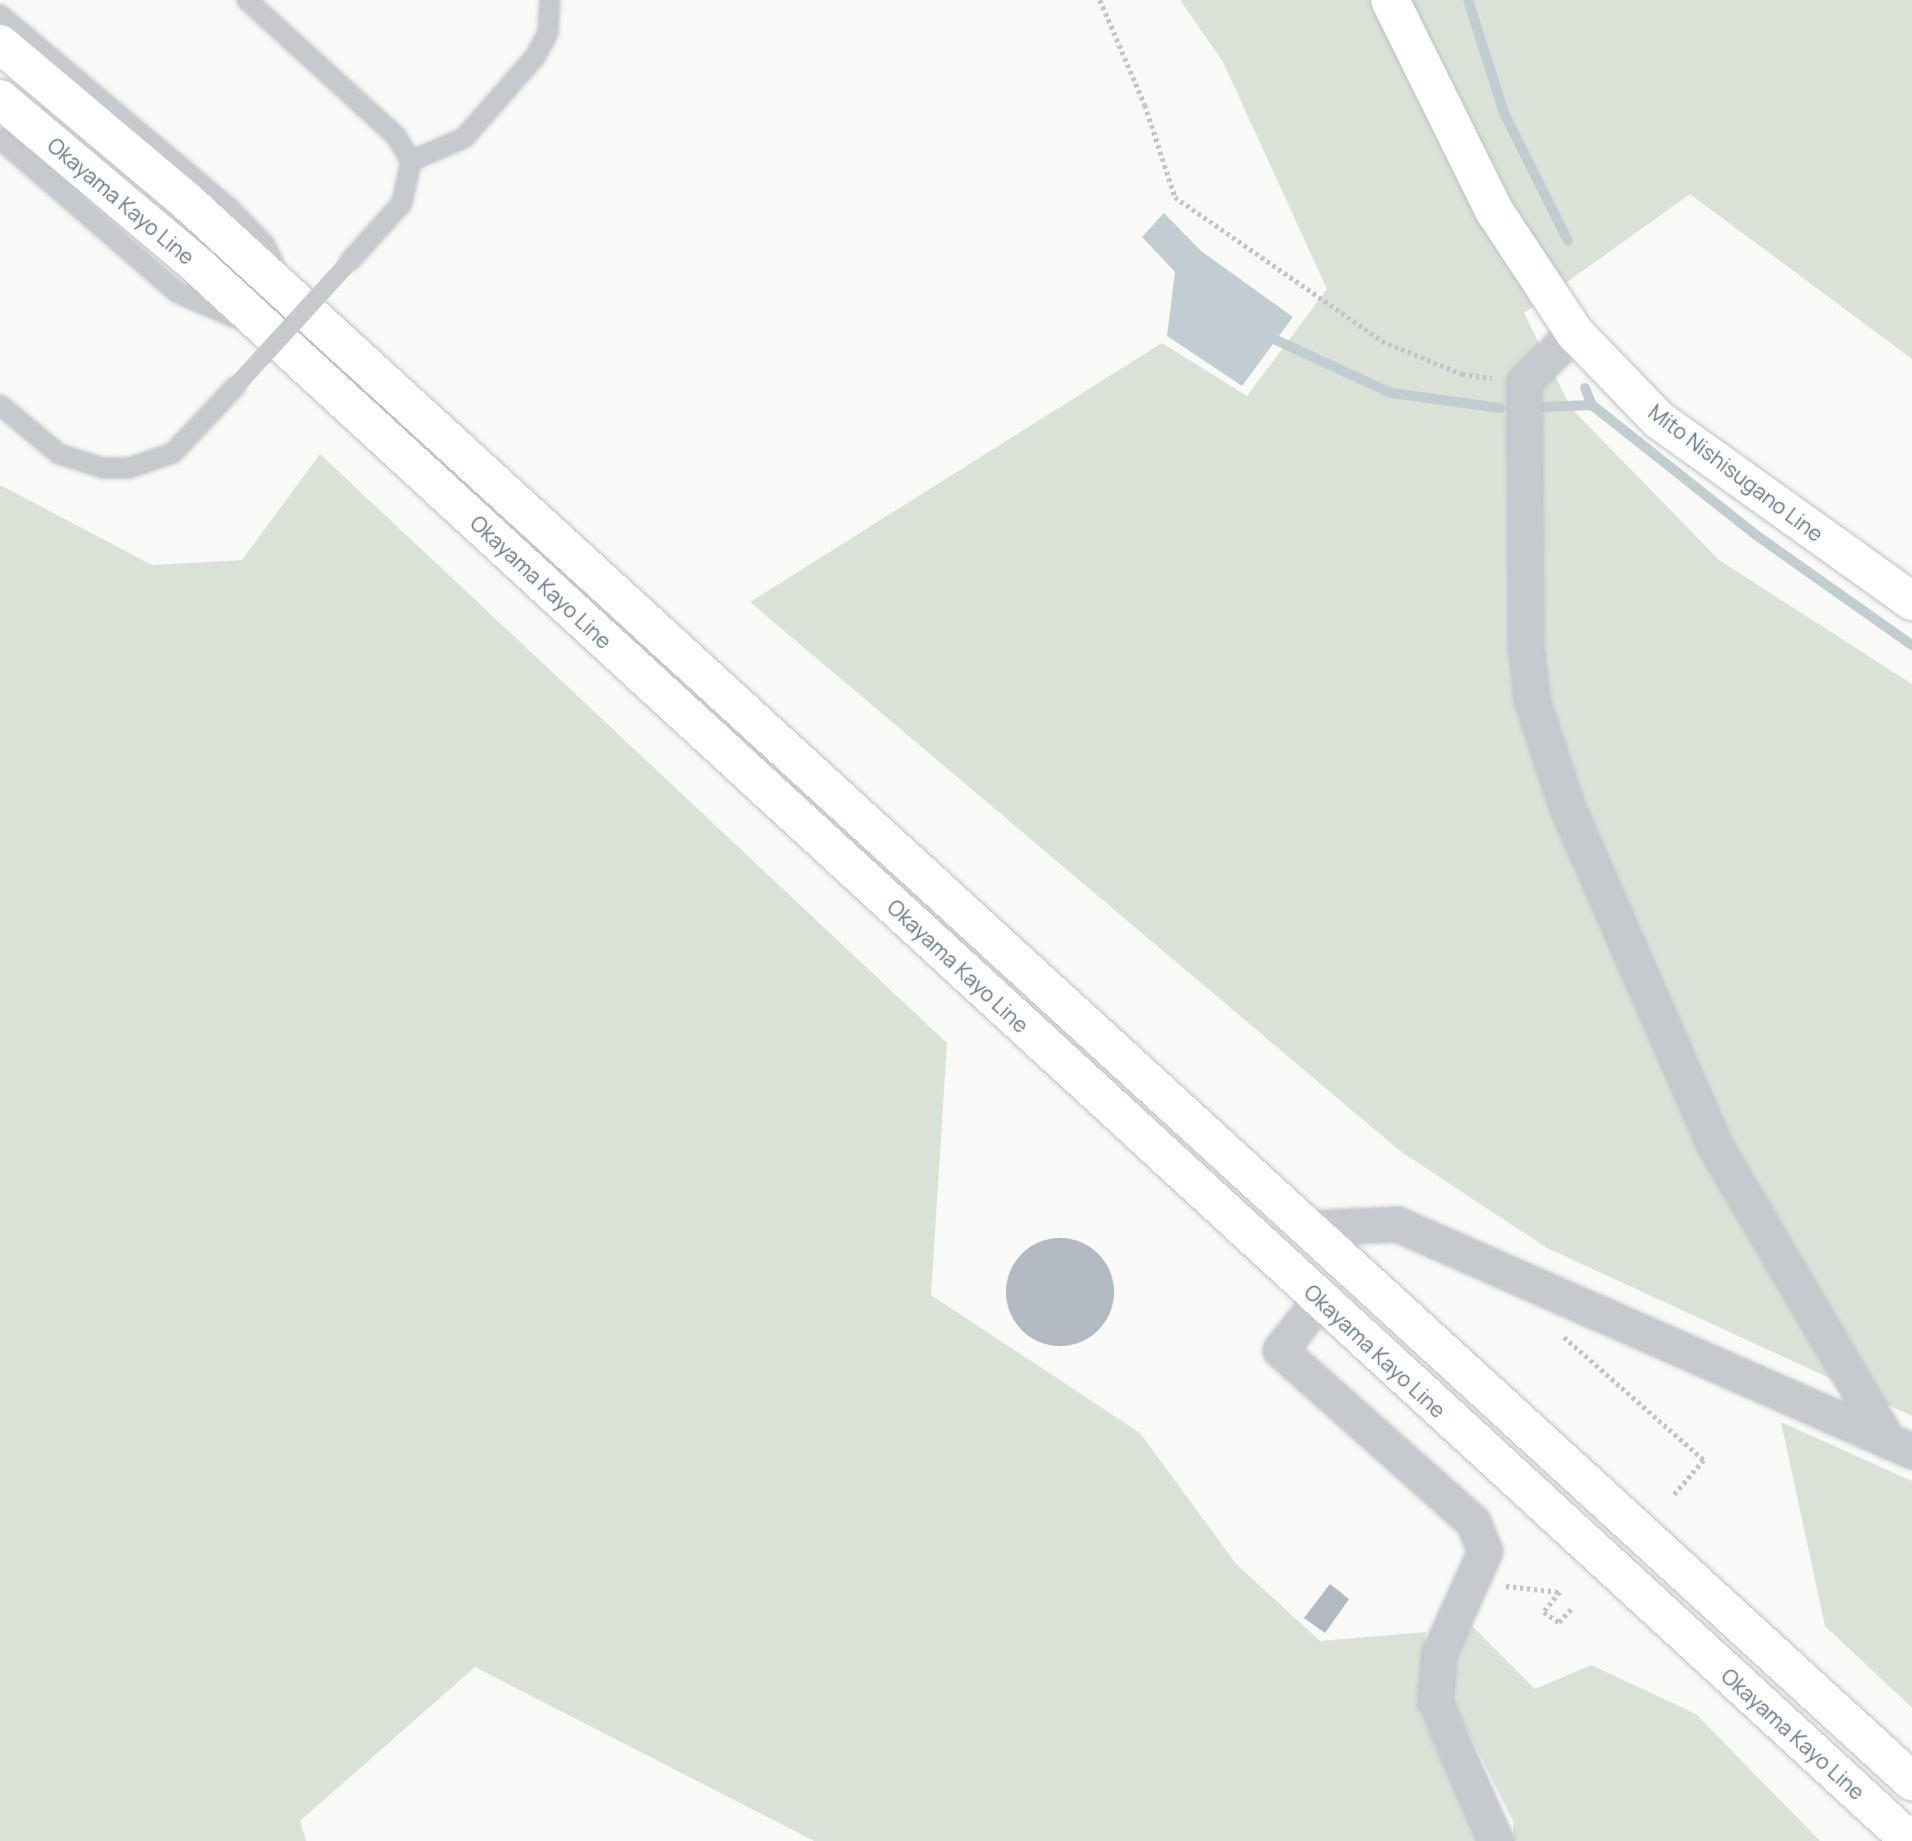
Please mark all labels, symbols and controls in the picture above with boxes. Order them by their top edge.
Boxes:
street label: Okayama Kayo Line [43,132,199,270]
street label: Mito Nishisugano Line [1644,399,1828,547]
street label: Okayama Kayo Line [465,510,617,654]
street label: Okayama Kayo Line [882,894,1034,1038]
street label: Okayama Kayo Line [1299,1279,1451,1423]
street label: Okayama Kayo Line [1716,1663,1870,1805]

